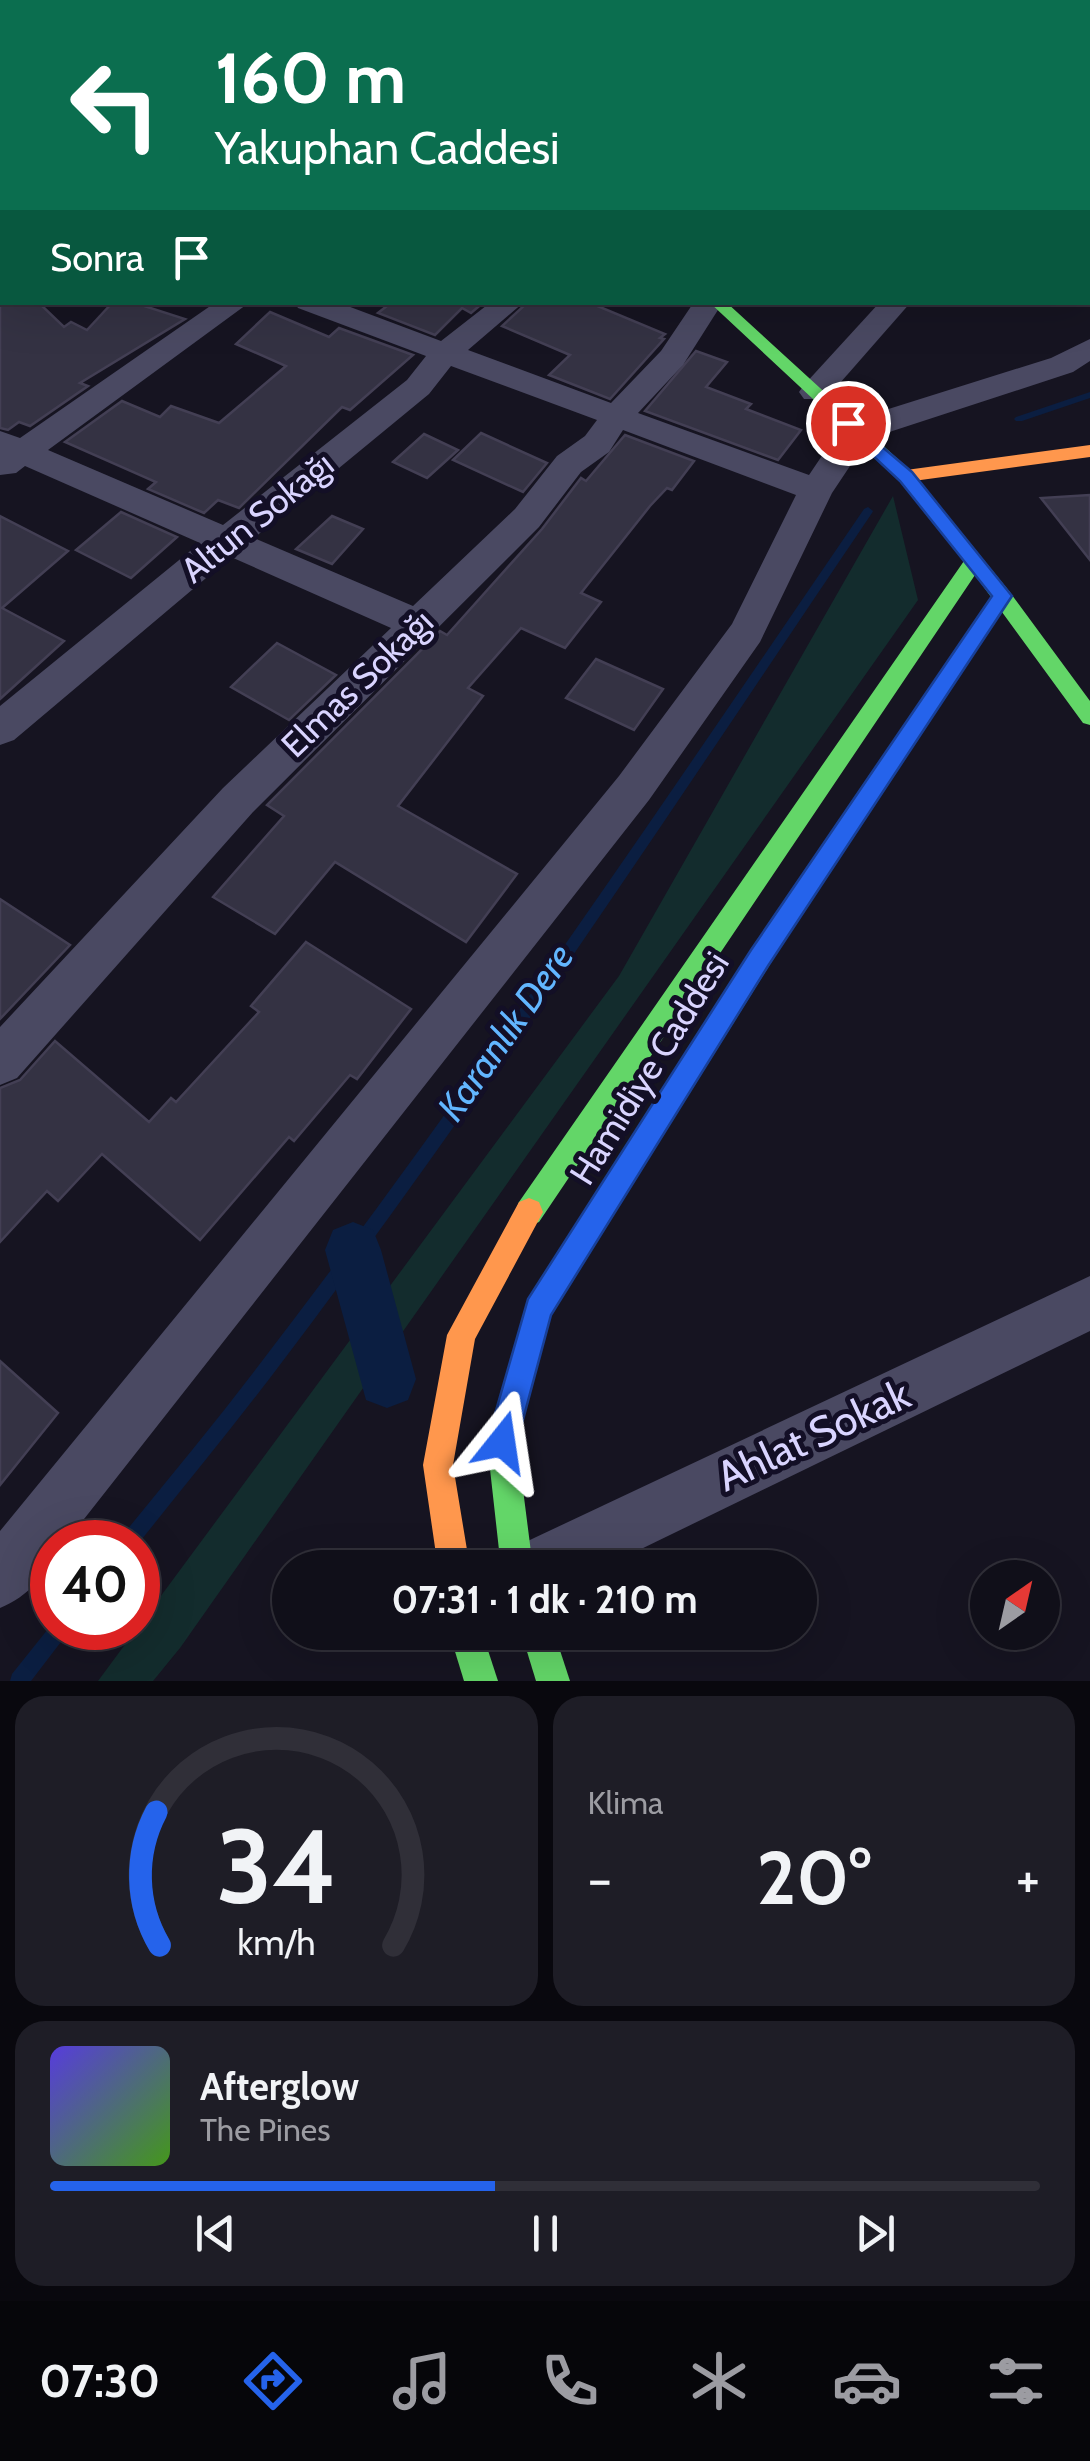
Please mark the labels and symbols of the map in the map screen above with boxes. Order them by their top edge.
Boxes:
pin [806,381,891,466]
street label: Altun Sokağı [172,442,342,592]
street label: Elmas Sokağı [272,600,442,766]
water label: Karanlık Dere [427,934,583,1130]
street label: Hamidiye Caddesi [560,944,738,1192]
street label: Ahlat Sokak [708,1368,918,1502]
position arrow [450,1390,554,1494]
speed limit sign: 40 [30,1520,160,1650]
north arrow [970,1560,1060,1650]

